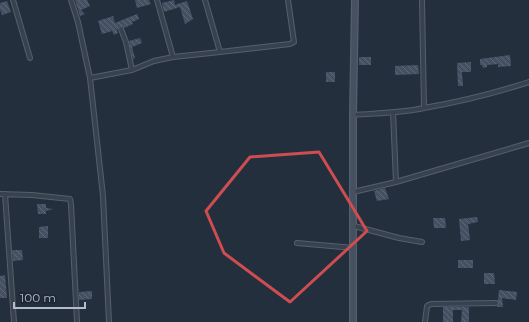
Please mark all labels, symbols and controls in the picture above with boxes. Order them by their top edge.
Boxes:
scale bar [14,284,85,310]
text: 100 m [20,290,56,305]

